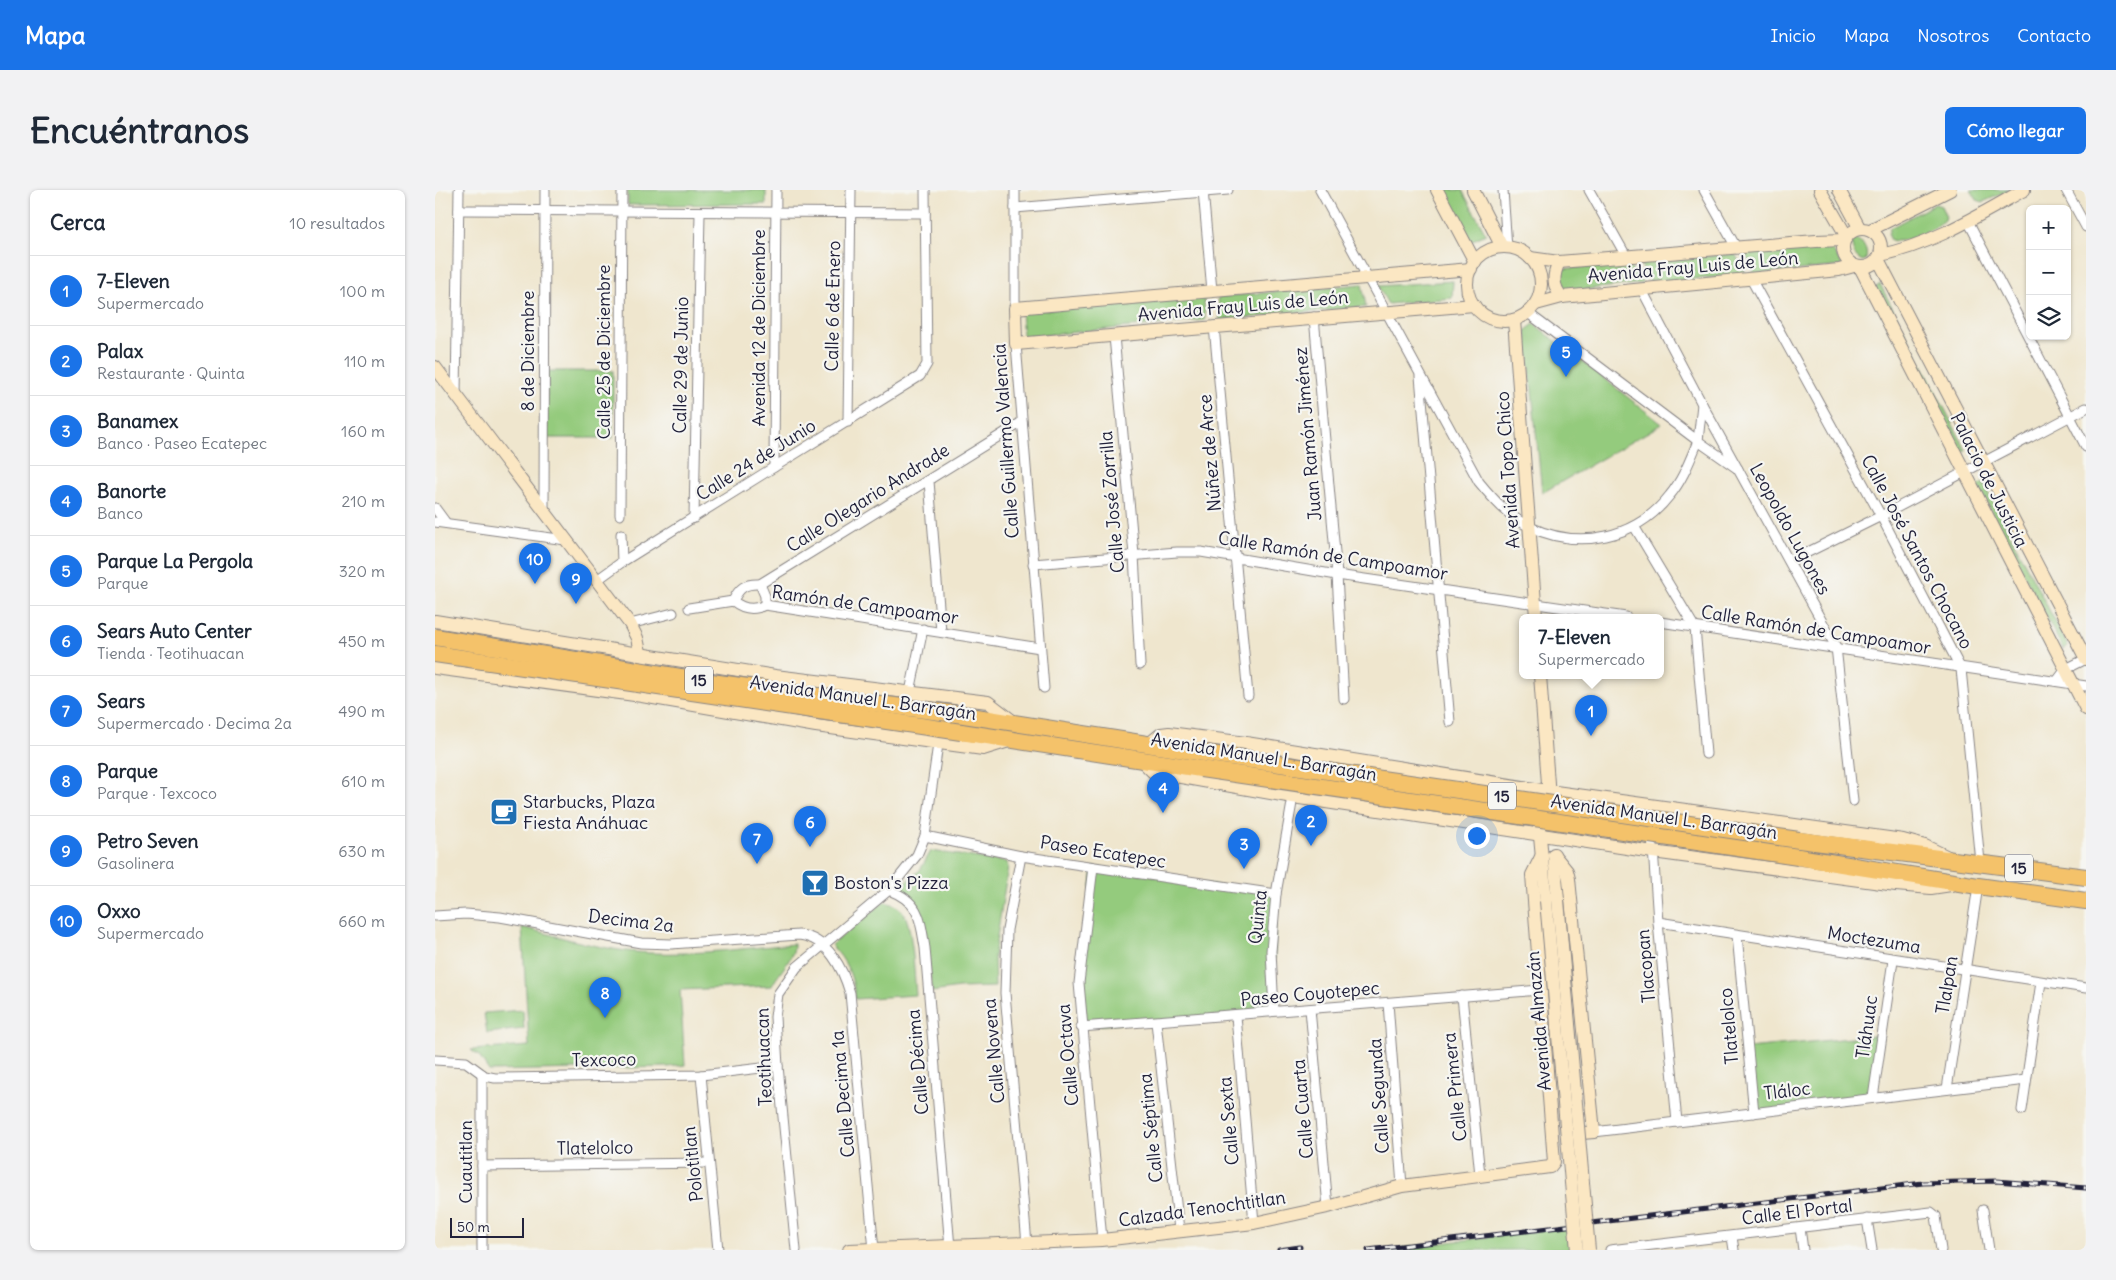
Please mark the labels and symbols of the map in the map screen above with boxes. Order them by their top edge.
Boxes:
street label: Avenida 12 de Diciembre [747,229,770,427]
street label: Calle 6 de Enero [820,240,845,372]
street label: Avenida Fray Luis de León [1587,246,1799,287]
street label: Calle 25 de Diciembre [592,265,615,439]
street label: Avenida Fray Luis de León [1137,285,1349,326]
street label: 8 de Diciembre [516,290,539,412]
street label: Calle 29 de Junio [668,296,693,434]
pin: 5 [1550,336,1582,377]
street label: Calle Guillermo Valencia [987,343,1024,539]
street label: Juan Ramón Jiménez [1288,346,1327,522]
street label: Avenida Topo Chico [1491,390,1524,550]
street label: Núñez de Arce [1193,393,1226,513]
street label: Palacio de Justicia [1946,408,2033,551]
street label: Calle 24 de Junio [692,414,820,506]
street label: Calle José Zorrilla [1094,430,1129,574]
street label: Calle Olegario Andrade [782,438,954,557]
street label: Calle José Santos Chocano [1856,451,1978,653]
street label: Leopoldo Lugones [1745,459,1836,599]
street label: Calle Ramón de Campoamor [1216,526,1450,585]
pin: 10 [519,543,551,584]
pin: 9 [560,563,592,604]
street label: Ramón de Campoamor [770,580,961,629]
street label: Calle Ramón de Campoamor [1699,600,1933,659]
road number: 15 [685,666,713,694]
street label: Avenida Manuel L. Barragán [748,670,978,725]
pin: 1 [1575,695,1607,736]
street label: Avenida Manuel L. Barragán [1150,727,1379,786]
pin: 4 [1147,772,1179,813]
road number: 15 [1488,782,1516,810]
street label: Avenida Manuel L. Barragán [1549,789,1779,844]
place label: Starbucks, Plaza Fiesta Anáhuac [523,790,655,834]
cafe icon: Starbucks, Plaza Fiesta Anáhuac [489,797,519,827]
pin: 2 [1295,805,1327,846]
pin: 6 [794,806,826,847]
pin: 7 [741,823,773,864]
your location [1464,823,1490,849]
pin: 3 [1228,828,1260,869]
street label: Paseo Ecatepec [1038,830,1168,873]
road number: 15 [2005,854,2033,881]
bar icon: Boston's Pizza [800,868,830,898]
place label: Boston's Pizza [834,871,949,894]
street label: Quinta [1243,889,1272,945]
street label: Decima 2a [587,904,675,937]
street label: Moctezuma [1826,921,1923,958]
street label: Tlacopan [1631,928,1660,1004]
street label: Avenida Almazán [1521,950,1556,1092]
street label: Tlalpan [1931,954,1962,1016]
street label: Paseo Coyotepec [1239,976,1381,1011]
pin: 8 [589,977,621,1018]
street label: Tlatelolco [1714,987,1743,1065]
street label: Tláhuac [1851,994,1882,1060]
street label: Calle Novena [977,997,1010,1105]
street label: Calle Octava [1052,1003,1083,1107]
street label: Teotihuacan [750,1007,777,1107]
street label: Calle Décima [901,1008,934,1116]
street label: Calle Decima 1a [825,1030,860,1159]
street label: Calle Primera [1437,1032,1472,1143]
street label: Calle Segunda [1363,1038,1394,1154]
street label: Texcoco [571,1047,636,1072]
street label: Calle Cuarta [1287,1058,1318,1160]
street label: Calle Séptima [1133,1072,1168,1184]
street label: Calle Sexta [1213,1076,1244,1166]
street label: Tláloc [1762,1076,1812,1105]
street label: Cuautitlan [454,1120,477,1204]
street label: Polotitlan [677,1125,708,1203]
street label: Tlatelolco [556,1135,633,1160]
street label: Calzada Tenochtitlan [1117,1185,1287,1232]
street label: Calle El Portal [1740,1193,1854,1230]
scale bar [450,1215,524,1238]

